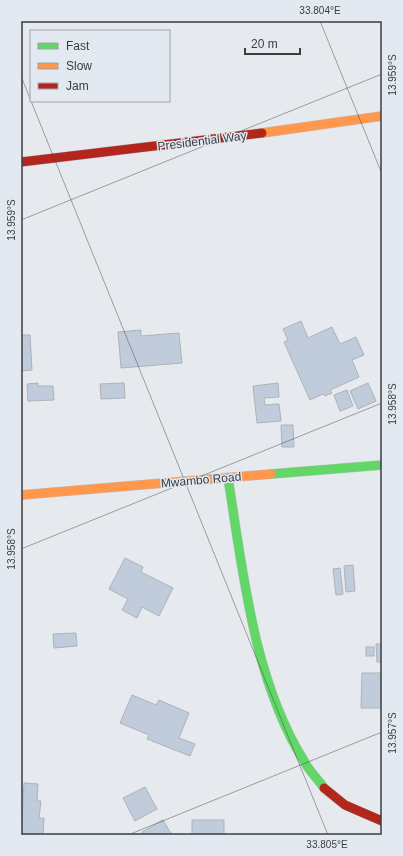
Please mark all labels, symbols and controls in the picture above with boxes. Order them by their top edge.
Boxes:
text: 33.804°E [299,5,341,16]
legend [30,30,170,102]
scale bar [245,30,300,56]
text: 20 m [251,37,278,51]
text: Fast [66,39,90,53]
text: 13.959°S [387,54,398,96]
text: Slow [66,59,92,73]
text: Jam [66,79,89,93]
street label: Presidential Way [157,129,247,153]
text: 13.959°S [6,199,17,241]
text: 13.958°S [387,383,398,425]
street label: Mwambo Road [160,470,242,490]
text: 13.958°S [6,528,17,570]
text: 13.957°S [387,712,398,754]
text: 33.805°E [306,839,348,850]

